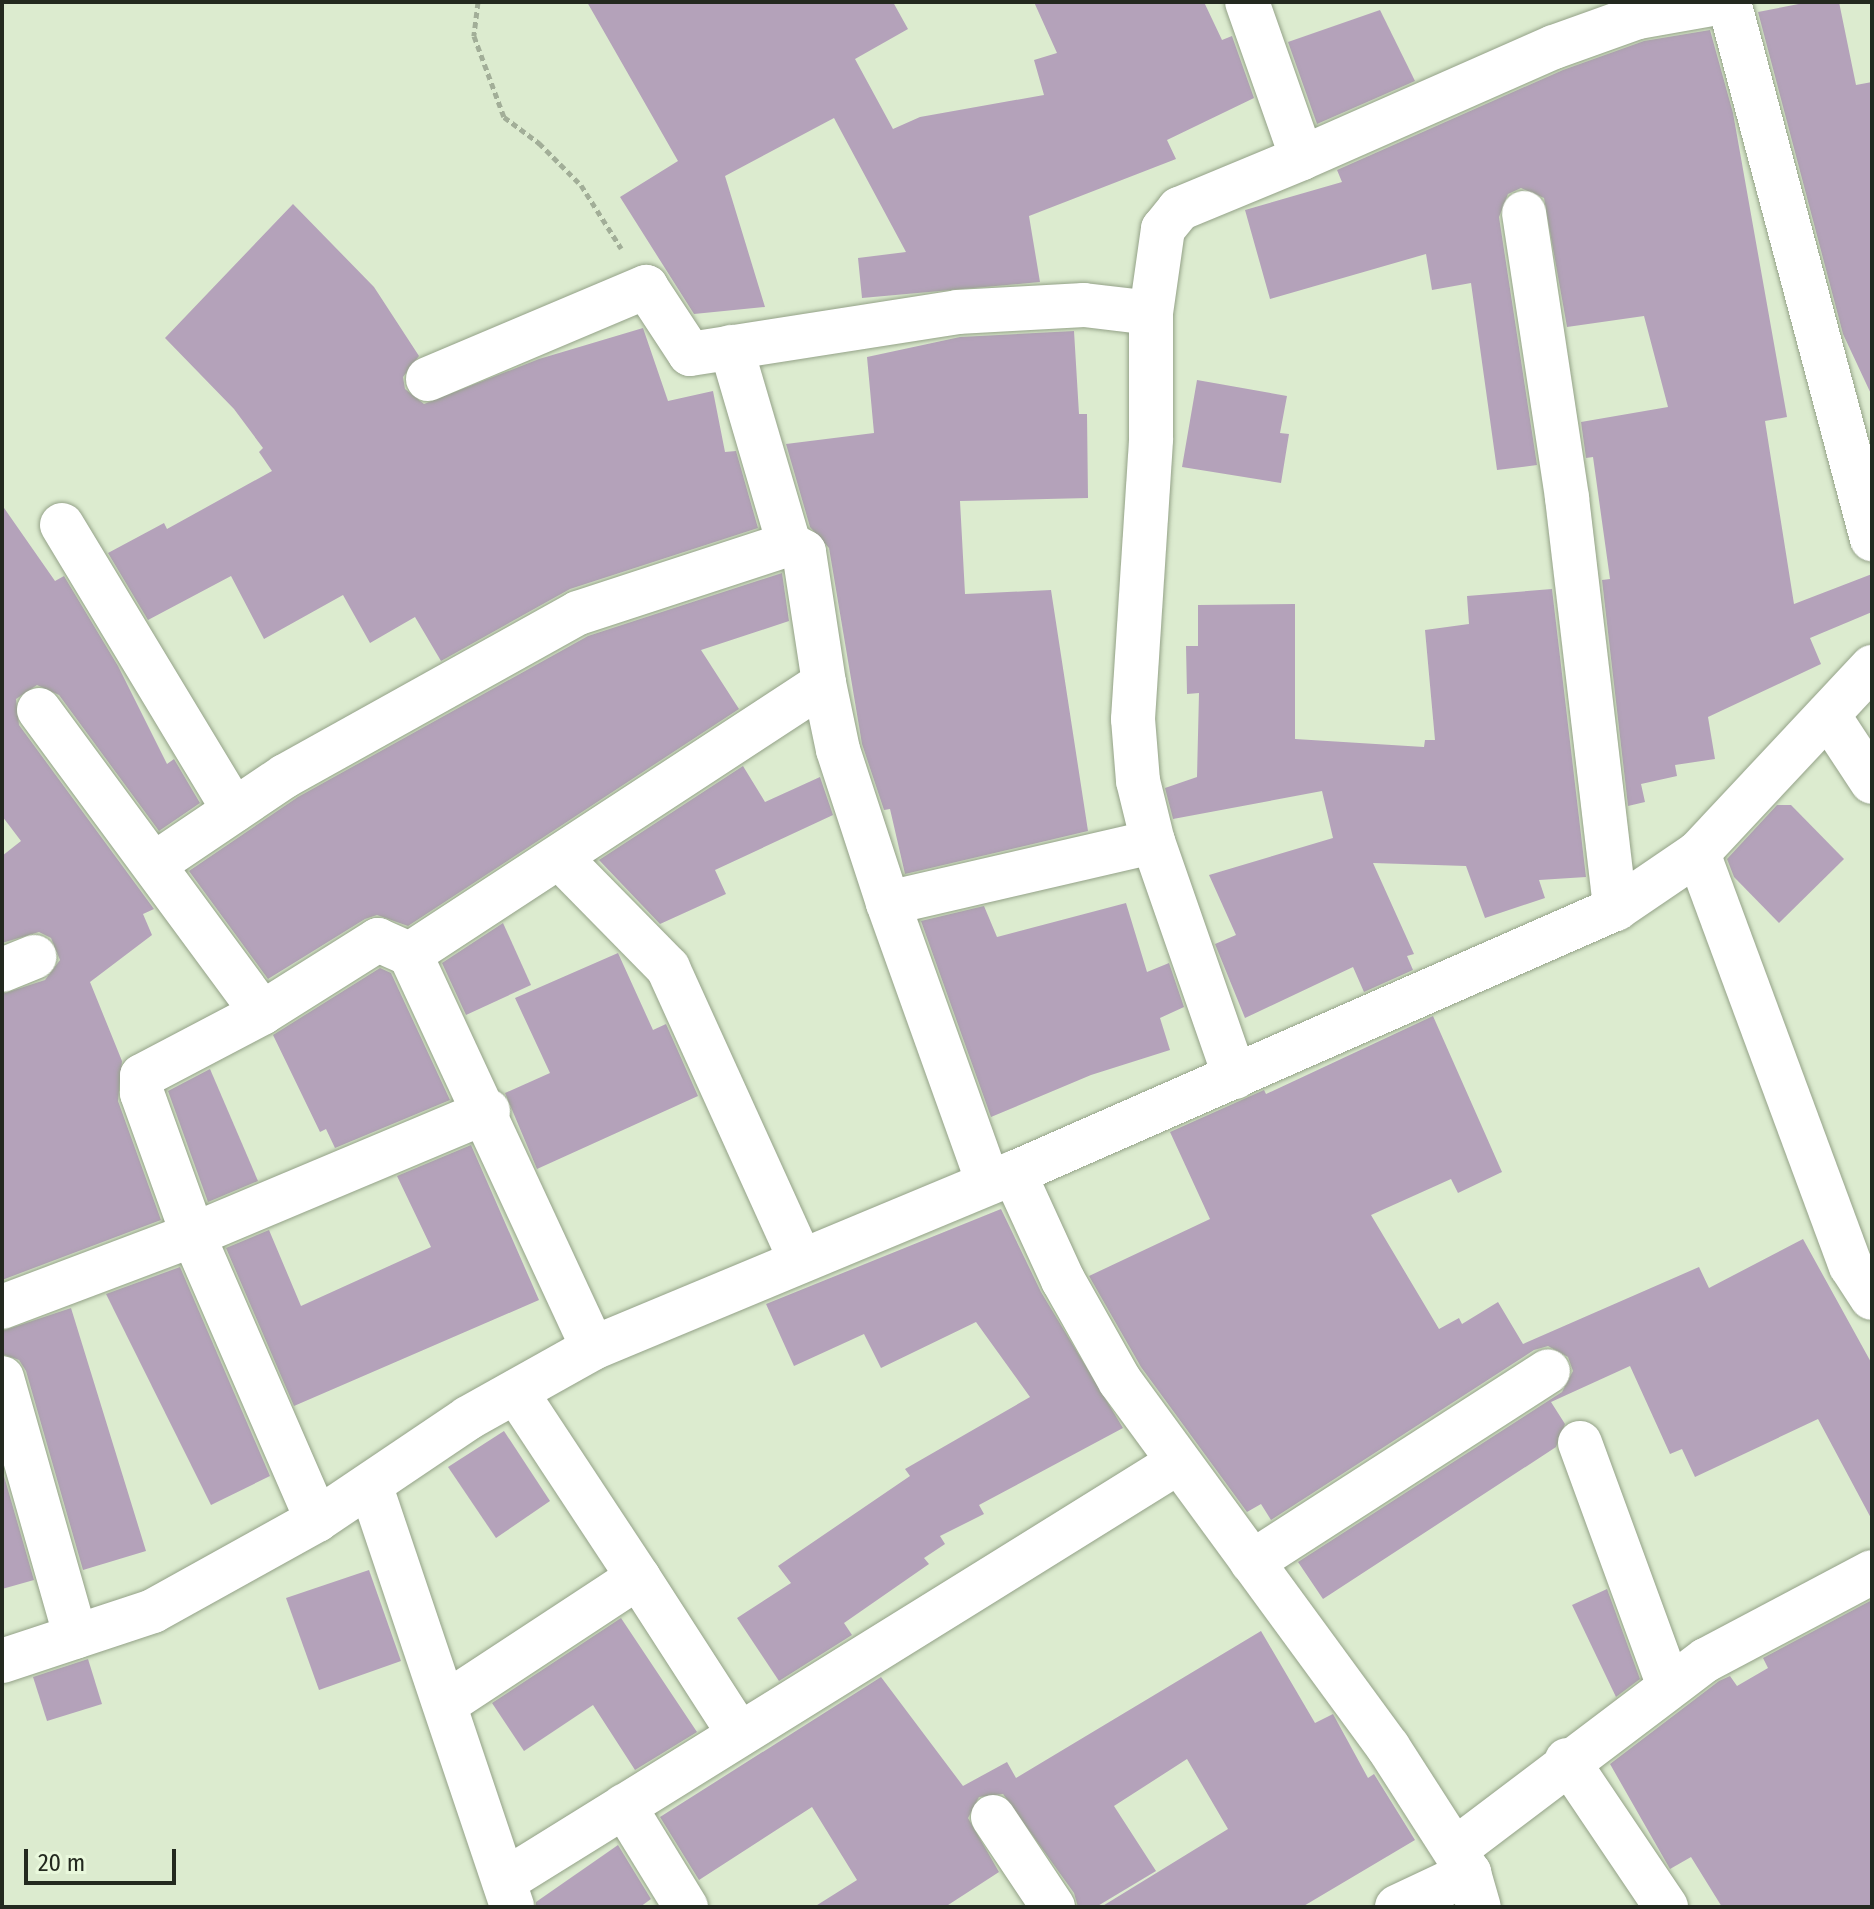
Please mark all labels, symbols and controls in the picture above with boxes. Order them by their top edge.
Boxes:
scale bar [28,1833,180,1883]
text: 20 m [38,1849,85,1877]

